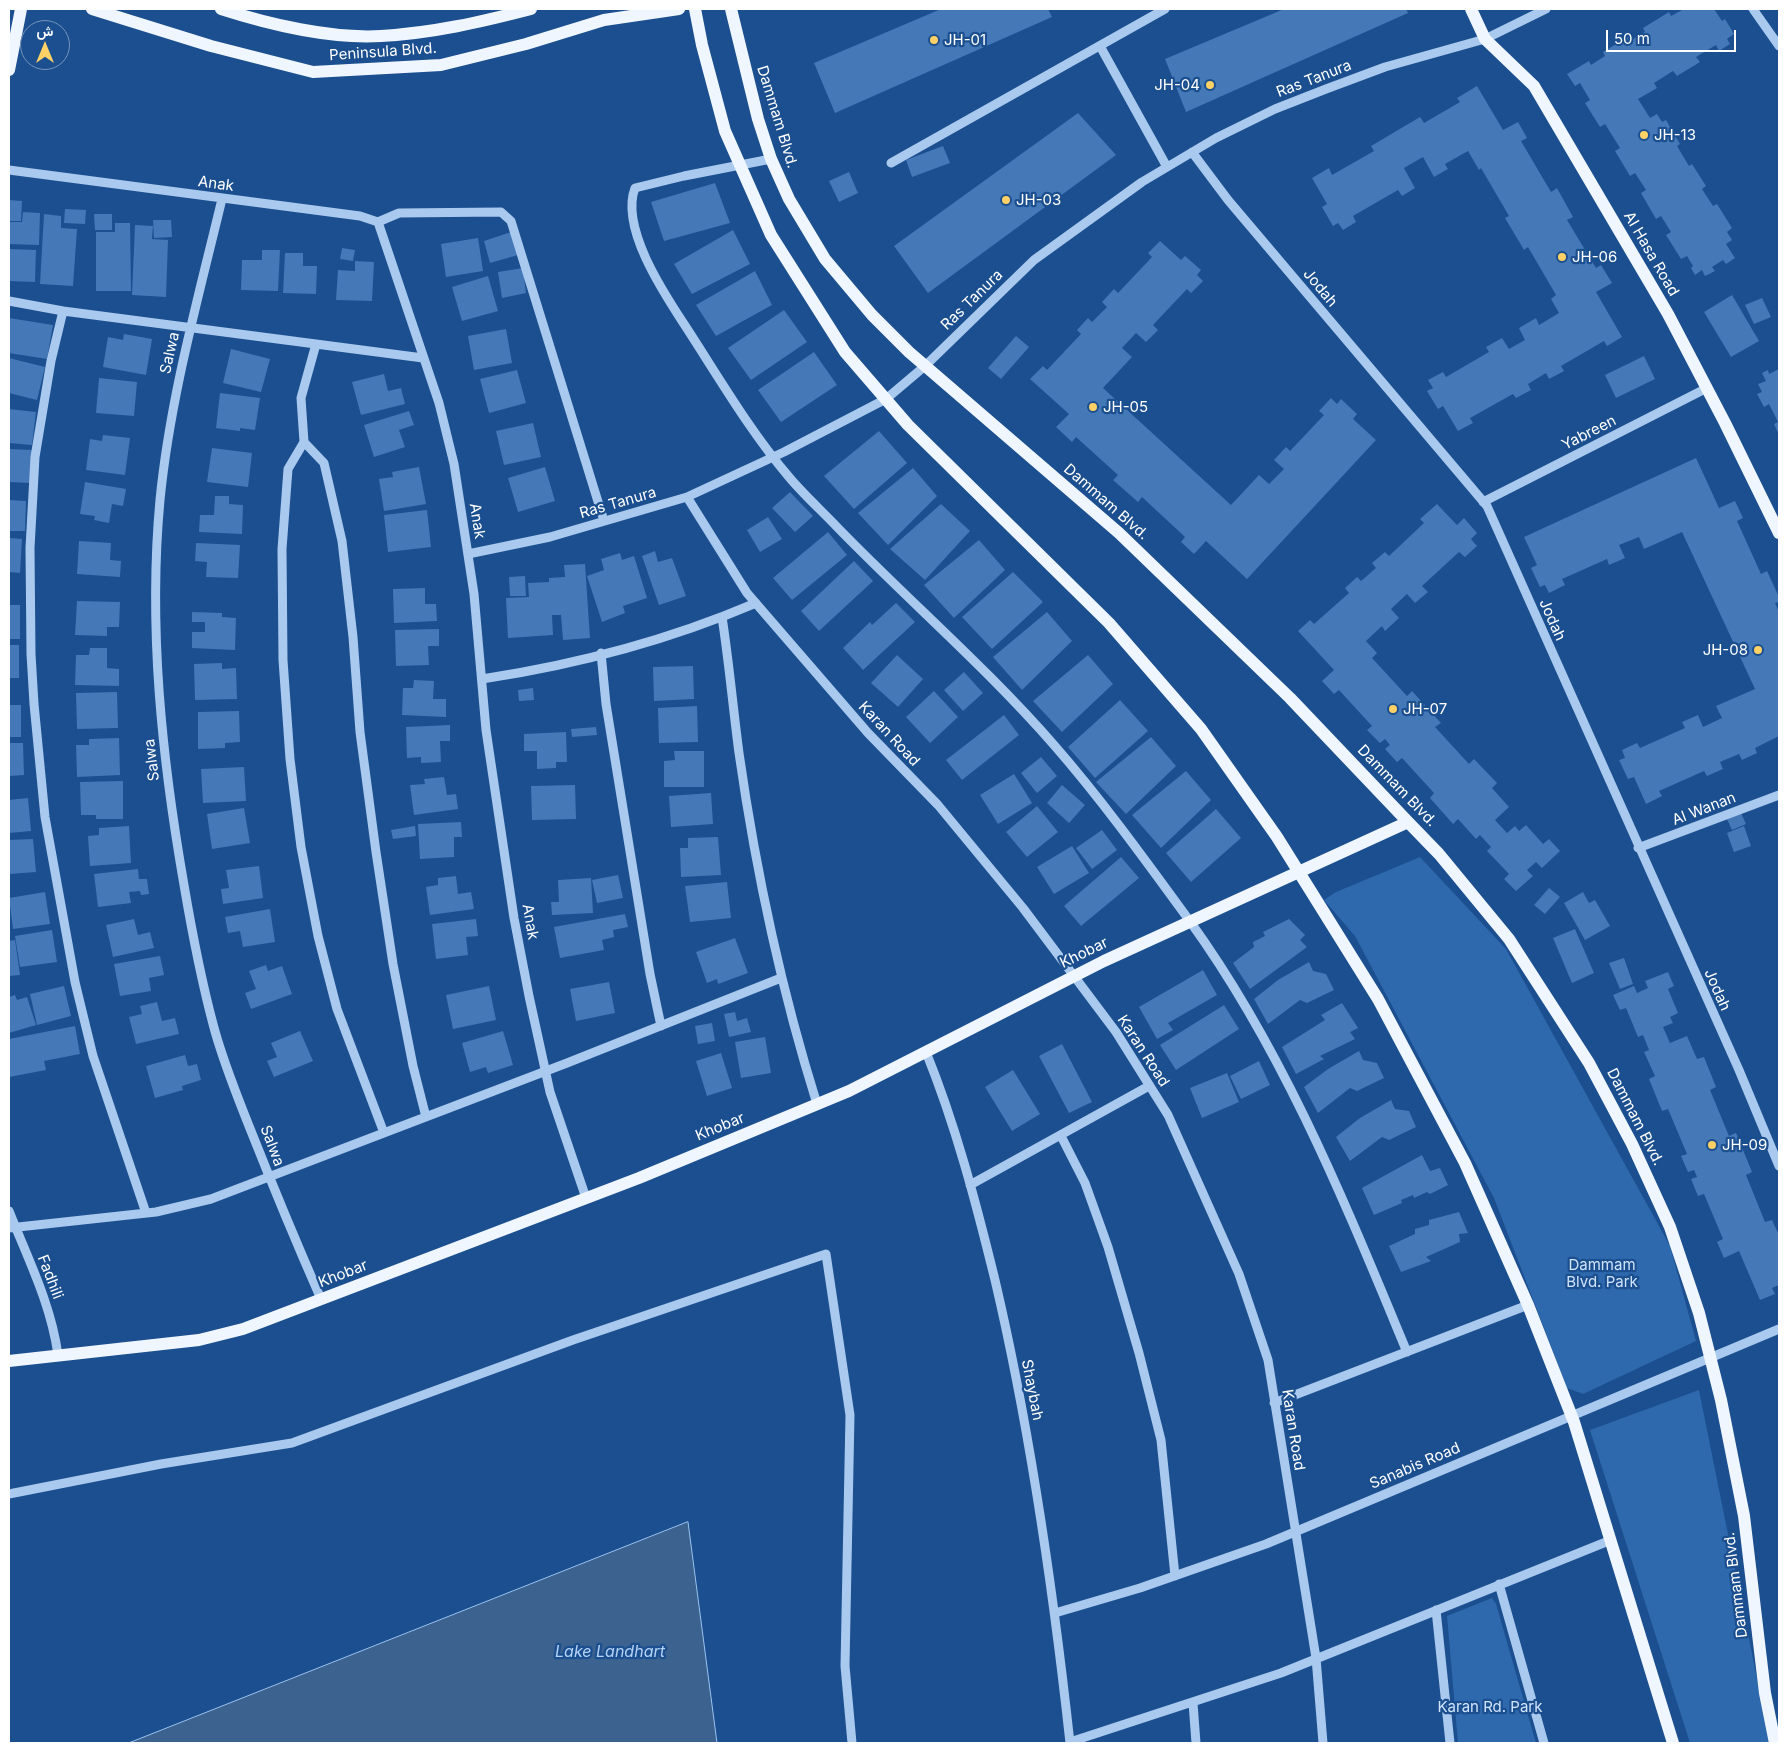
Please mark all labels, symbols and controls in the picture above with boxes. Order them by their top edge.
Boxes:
north arrow [20,20,70,70]
scale bar [1608,20,1738,52]
text: ش [37,22,53,39]
text: 50 m [1614,29,1650,48]
place label: JH-01 [944,31,986,49]
marker: JH-01 [928,34,940,46]
street label: Peninsula Blvd. [329,39,437,65]
street label: Ras Tanura [1274,56,1354,102]
street label: Dammam Blvd. [753,63,801,171]
place label: JH-04 [1154,76,1200,94]
marker: JH-04 [1204,79,1216,91]
place label: JH-13 [1654,126,1696,144]
marker: JH-13 [1638,129,1650,141]
street label: Anak [197,173,235,195]
place label: JH-03 [1016,191,1061,209]
marker: JH-03 [1000,194,1012,206]
street label: Al Hasa Road [1620,209,1682,299]
place label: JH-06 [1572,248,1617,266]
marker: JH-06 [1556,251,1568,263]
street label: Jodah [1299,265,1341,311]
street label: Ras Tanura [937,266,1007,334]
street label: Salwa [156,330,184,376]
place label: JH-05 [1103,398,1148,416]
marker: JH-05 [1087,401,1099,413]
street label: Yabreen [1559,412,1619,454]
street label: Dammam Blvd. [1060,460,1152,544]
street label: Ras Tanura [578,483,658,523]
street label: Anak [465,502,489,540]
street label: Jodah [1535,596,1569,644]
place label: JH-08 [1703,641,1748,659]
marker: JH-08 [1752,644,1764,656]
street label: Karan Road [855,698,923,770]
place label: JH-07 [1403,700,1447,718]
marker: JH-07 [1387,703,1399,715]
street label: Salwa [140,738,164,782]
street label: Dammam Blvd. [1354,741,1440,831]
street label: Al Wanan [1670,789,1738,829]
street label: Anak [518,903,542,941]
street label: Khobar [1057,934,1111,972]
street label: Jodah [1700,966,1734,1014]
street label: Karan Road [1113,1012,1173,1090]
street label: Dammam Blvd. [1603,1065,1667,1169]
street label: Khobar [693,1109,747,1145]
street label: Salwa [256,1123,288,1169]
place label: JH-09 [1722,1136,1767,1154]
marker: JH-09 [1706,1139,1718,1151]
street label: Fadhili [33,1252,67,1302]
street label: Khobar [316,1256,370,1292]
park label: Dammam Blvd. Park [1566,1256,1638,1291]
street label: Shaybah [1017,1358,1047,1422]
street label: Karan Road [1278,1388,1308,1472]
street label: Sanabis Road [1367,1439,1463,1493]
street label: Dammam Blvd. [1721,1531,1751,1639]
water label: Lake Landhart [555,1642,665,1662]
park label: Karan Rd. Park [1438,1698,1542,1716]

